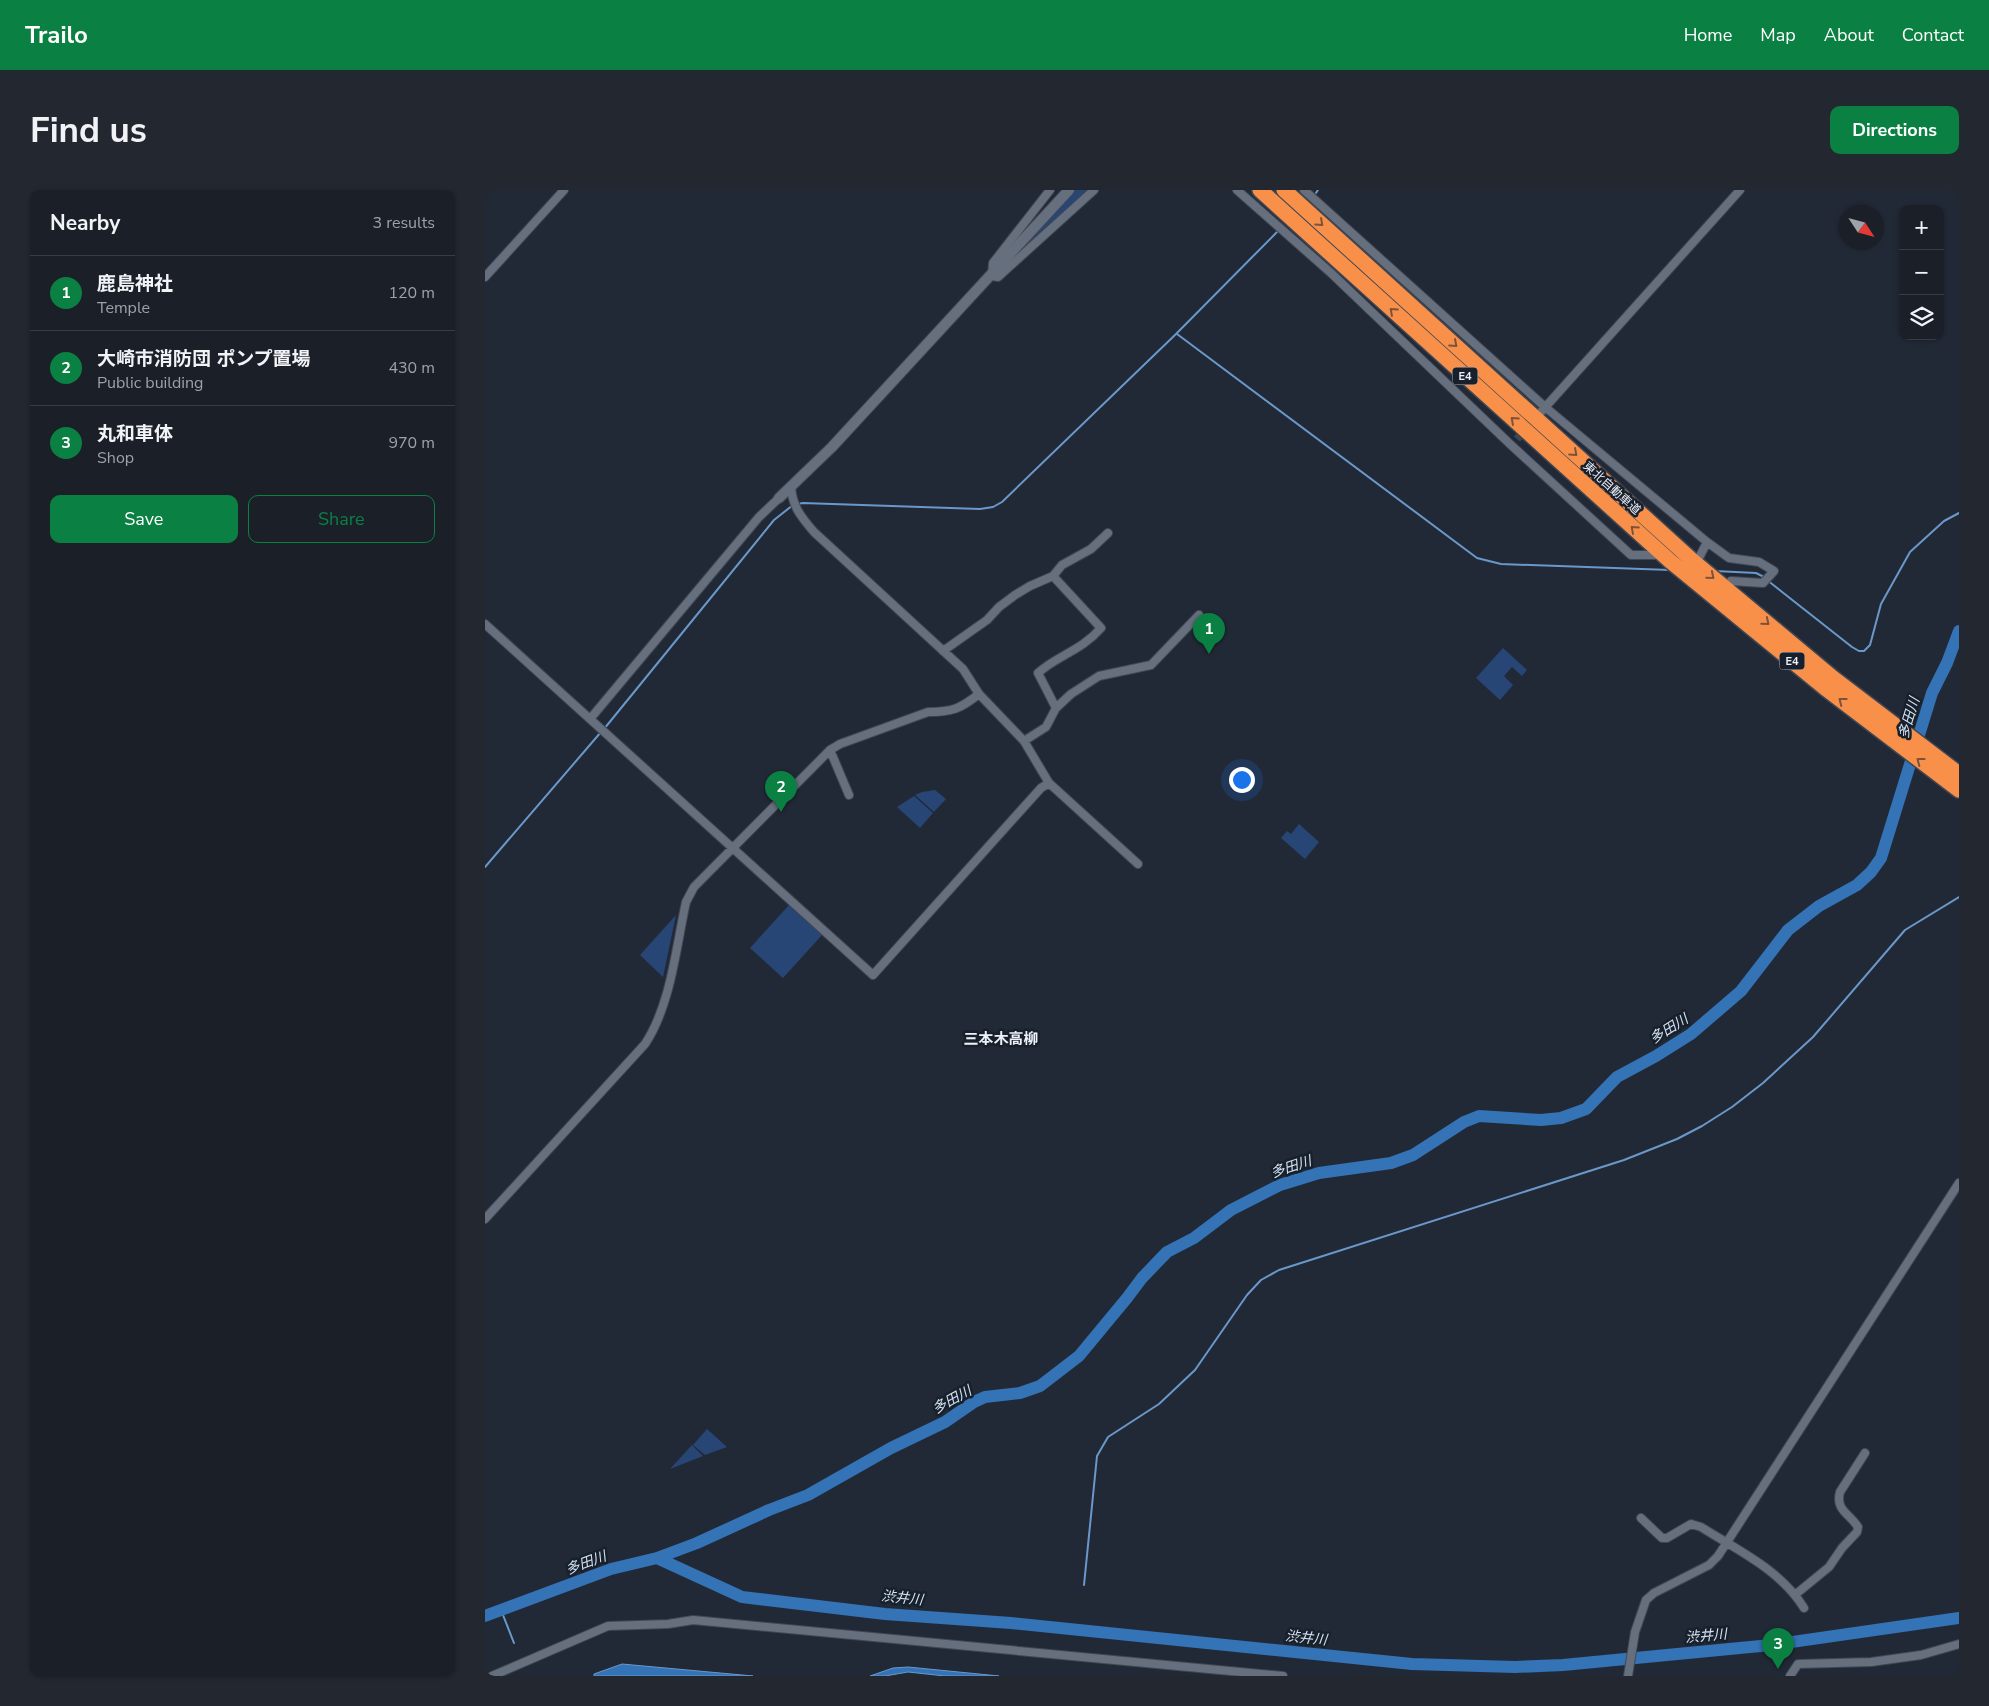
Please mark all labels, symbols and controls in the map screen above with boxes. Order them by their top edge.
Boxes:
text: Trailo [25,19,88,51]
text: Home [1684,23,1732,47]
text: Map [1760,23,1796,47]
text: About [1824,23,1874,47]
text: Contact [1902,23,1964,47]
button: Directions [1830,106,1959,154]
text: Find us [30,107,147,154]
north arrow [1839,205,1884,250]
map controls [1899,205,1944,340]
button: + [1899,205,1944,250]
text: Nearby [50,209,120,237]
text: 3 results [373,212,435,234]
one-way arrow [1315,217,1324,226]
button: − [1899,250,1944,295]
text: 鹿島神社 [97,271,173,297]
text: 1 [61,282,71,304]
text: 120 m [388,282,435,304]
button: layers [1899,295,1944,340]
text: Temple [97,297,150,319]
one-way arrow [1390,308,1399,317]
one-way arrow [1448,338,1457,347]
text: 大崎市消防団 ポンプ置場 [97,346,311,372]
text: 2 [61,357,71,379]
text: 430 m [388,357,435,379]
road number: E4 [1453,368,1477,385]
text: Public building [97,372,203,394]
one-way arrow [1510,417,1519,426]
text: 丸和車体 [97,421,173,447]
text: 3 [61,432,71,454]
text: 970 m [388,432,435,454]
text: Shop [97,447,134,469]
one-way arrow [1568,447,1577,456]
street label: 東北自動車道 [1580,458,1644,518]
button: Save [50,495,238,543]
button: Share [248,495,435,543]
one-way arrow [1631,525,1640,534]
one-way arrow [1705,570,1714,579]
pin: 1 [1193,613,1225,654]
one-way arrow [1760,617,1769,625]
road number: E4 [1779,652,1805,670]
water label: 多田川 [1894,693,1925,741]
one-way arrow [1839,699,1848,707]
one-way arrow [1917,758,1926,766]
your location [1229,767,1255,793]
pin: 2 [765,771,797,812]
water label: 多田川 [1646,1009,1694,1048]
district label: 三本木高柳 [963,1029,1039,1049]
water label: 多田川 [1268,1151,1316,1183]
water label: 多田川 [929,1381,977,1418]
water label: 多田川 [563,1546,611,1579]
water label: 渋井川 [880,1586,926,1610]
water label: 渋井川 [1684,1625,1730,1647]
water label: 渋井川 [1284,1626,1330,1650]
pin: 3 [1762,1628,1794,1669]

